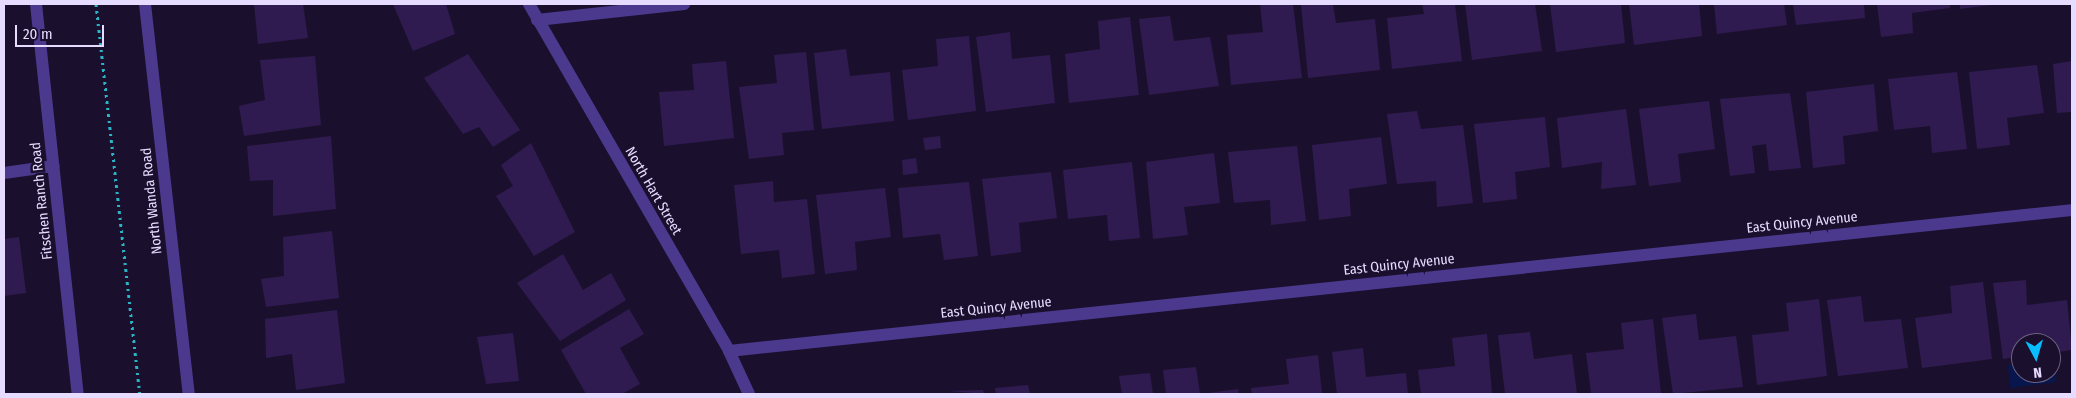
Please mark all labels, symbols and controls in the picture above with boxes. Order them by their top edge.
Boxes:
scale bar [18,15,106,47]
text: 20 m [23,25,53,43]
street label: Fitschen Ranch Road [27,141,57,261]
street label: North Hart Street [621,144,685,238]
street label: North Wanda Road [138,147,166,255]
street label: East Quincy Avenue [1746,209,1858,237]
street label: East Quincy Avenue [1343,251,1455,279]
street label: East Quincy Avenue [940,294,1052,322]
north arrow [2011,333,2061,383]
text: N [2032,364,2043,381]

